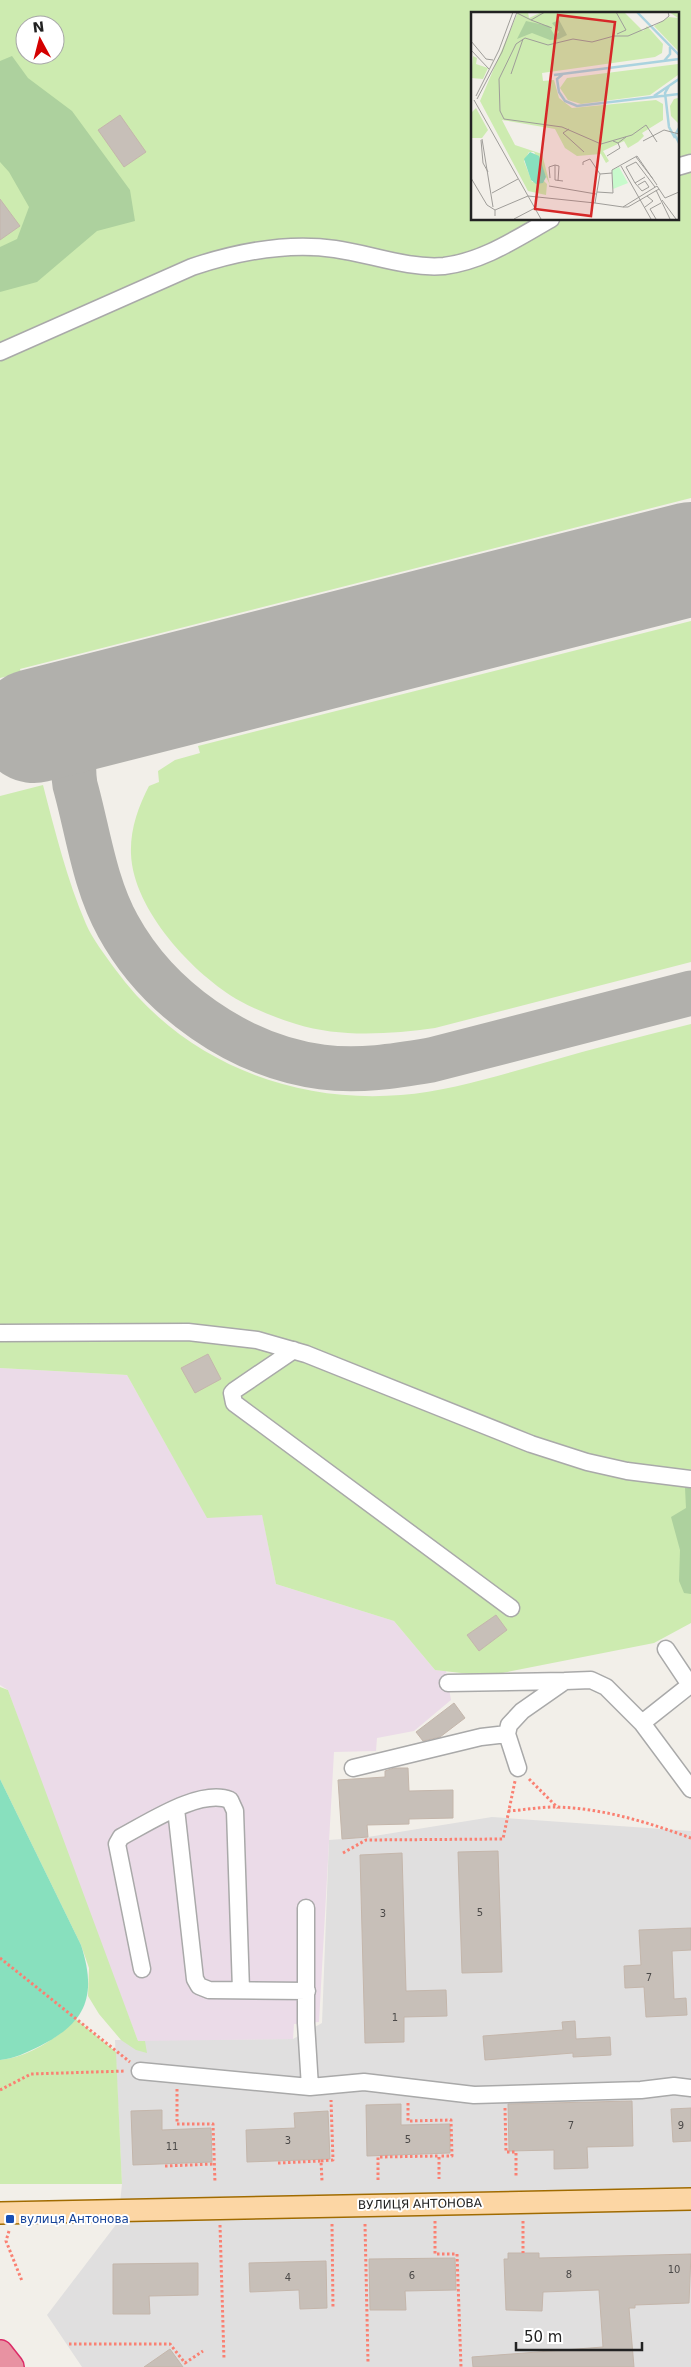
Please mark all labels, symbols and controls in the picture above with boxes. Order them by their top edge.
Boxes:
inset map [471,12,678,220]
north arrow [15,15,65,65]
text: N [32,18,45,36]
house number: 5 [477,1907,483,1918]
house number: 3 [380,1908,386,1919]
house number: 7 [646,1972,652,1983]
house number: 1 [392,2012,398,2023]
house number: 7 [568,2120,574,2131]
house number: 9 [678,2120,684,2131]
house number: 5 [405,2134,411,2145]
house number: 3 [285,2135,291,2146]
house number: 11 [166,2141,178,2152]
street label: ВУЛИЦЯ АНТОНОВА [358,2196,483,2212]
place label: вулиця Антонова [20,2212,129,2226]
marker: вулиця Антонова [4,2213,16,2225]
house number: 10 [668,2264,680,2275]
house number: 8 [566,2269,572,2280]
house number: 6 [409,2270,415,2281]
house number: 4 [285,2272,291,2283]
scale bar [516,2320,642,2352]
text: 50 m [524,2328,562,2346]

